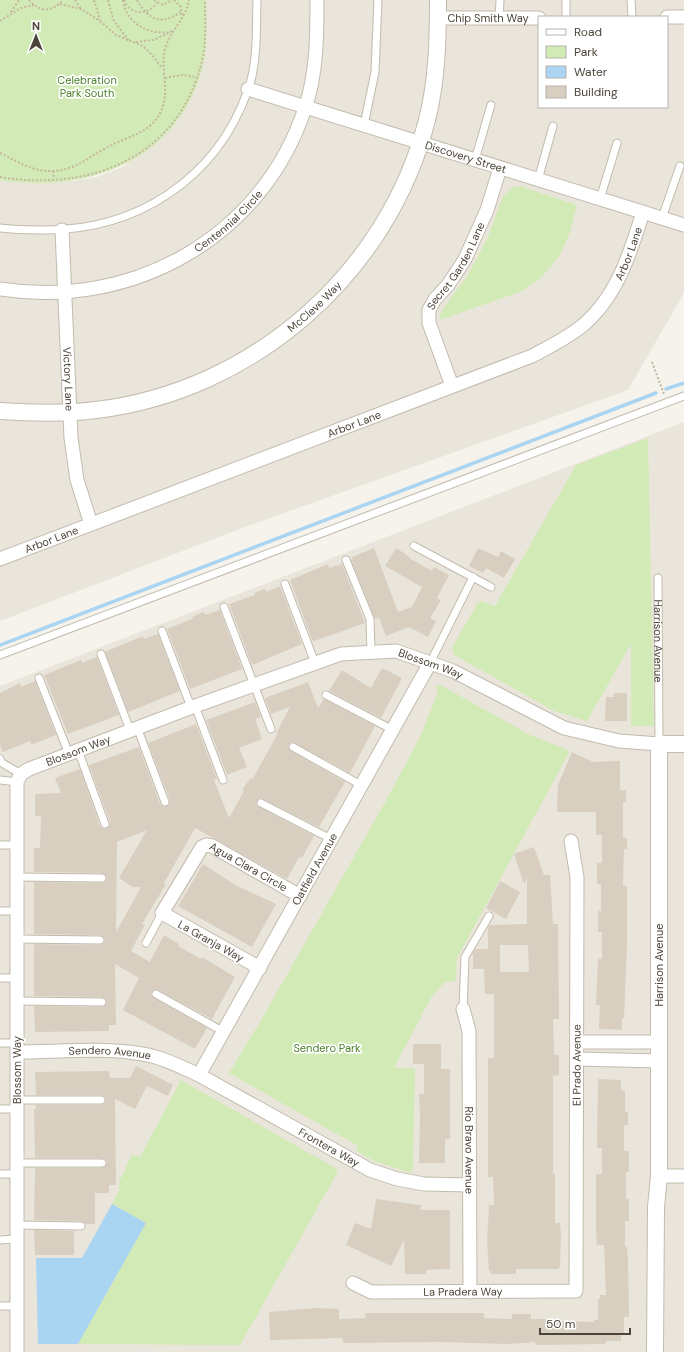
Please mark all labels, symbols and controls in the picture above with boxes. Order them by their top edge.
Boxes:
street label: Chip Smith Way [447,11,529,25]
north arrow [16,16,56,56]
legend [538,16,668,108]
text: N [32,19,40,33]
text: Road [574,24,602,40]
text: Park [574,44,598,60]
text: Water [574,64,608,80]
park label: Celebration Park South [57,73,117,100]
text: Building [574,84,618,100]
street label: Discovery Street [423,138,508,176]
street label: Centennial Circle [191,187,265,255]
street label: Secret Garden Lane [424,220,488,312]
street label: Arbor Lane [612,225,645,283]
street label: McCleve Way [284,278,344,335]
street label: Victory Lane [60,346,77,411]
street label: Arbor Lane [325,407,383,440]
street label: Arbor Lane [23,523,80,556]
street label: Harrison Avenue [651,599,666,683]
street label: Blossom Way [397,645,466,682]
street label: Blossom Way [44,732,112,769]
street label: Oatfield Avenue [289,830,340,908]
street label: Agua Clara Circle [207,839,290,894]
street label: La Granja Way [176,917,246,965]
street label: Harrison Avenue [652,924,666,1006]
street label: El Prado Avenue [569,1024,584,1106]
street label: Blossom Way [10,1036,24,1104]
park label: Sendero Park [293,1041,361,1055]
street label: Sendero Avenue [68,1043,153,1063]
street label: Rio Bravo Avenue [462,1106,477,1194]
street label: Frontera Way [296,1125,362,1170]
street label: La Pradera Way [423,1284,503,1299]
scale bar [540,1310,630,1336]
text: 50 m [546,1316,575,1332]

